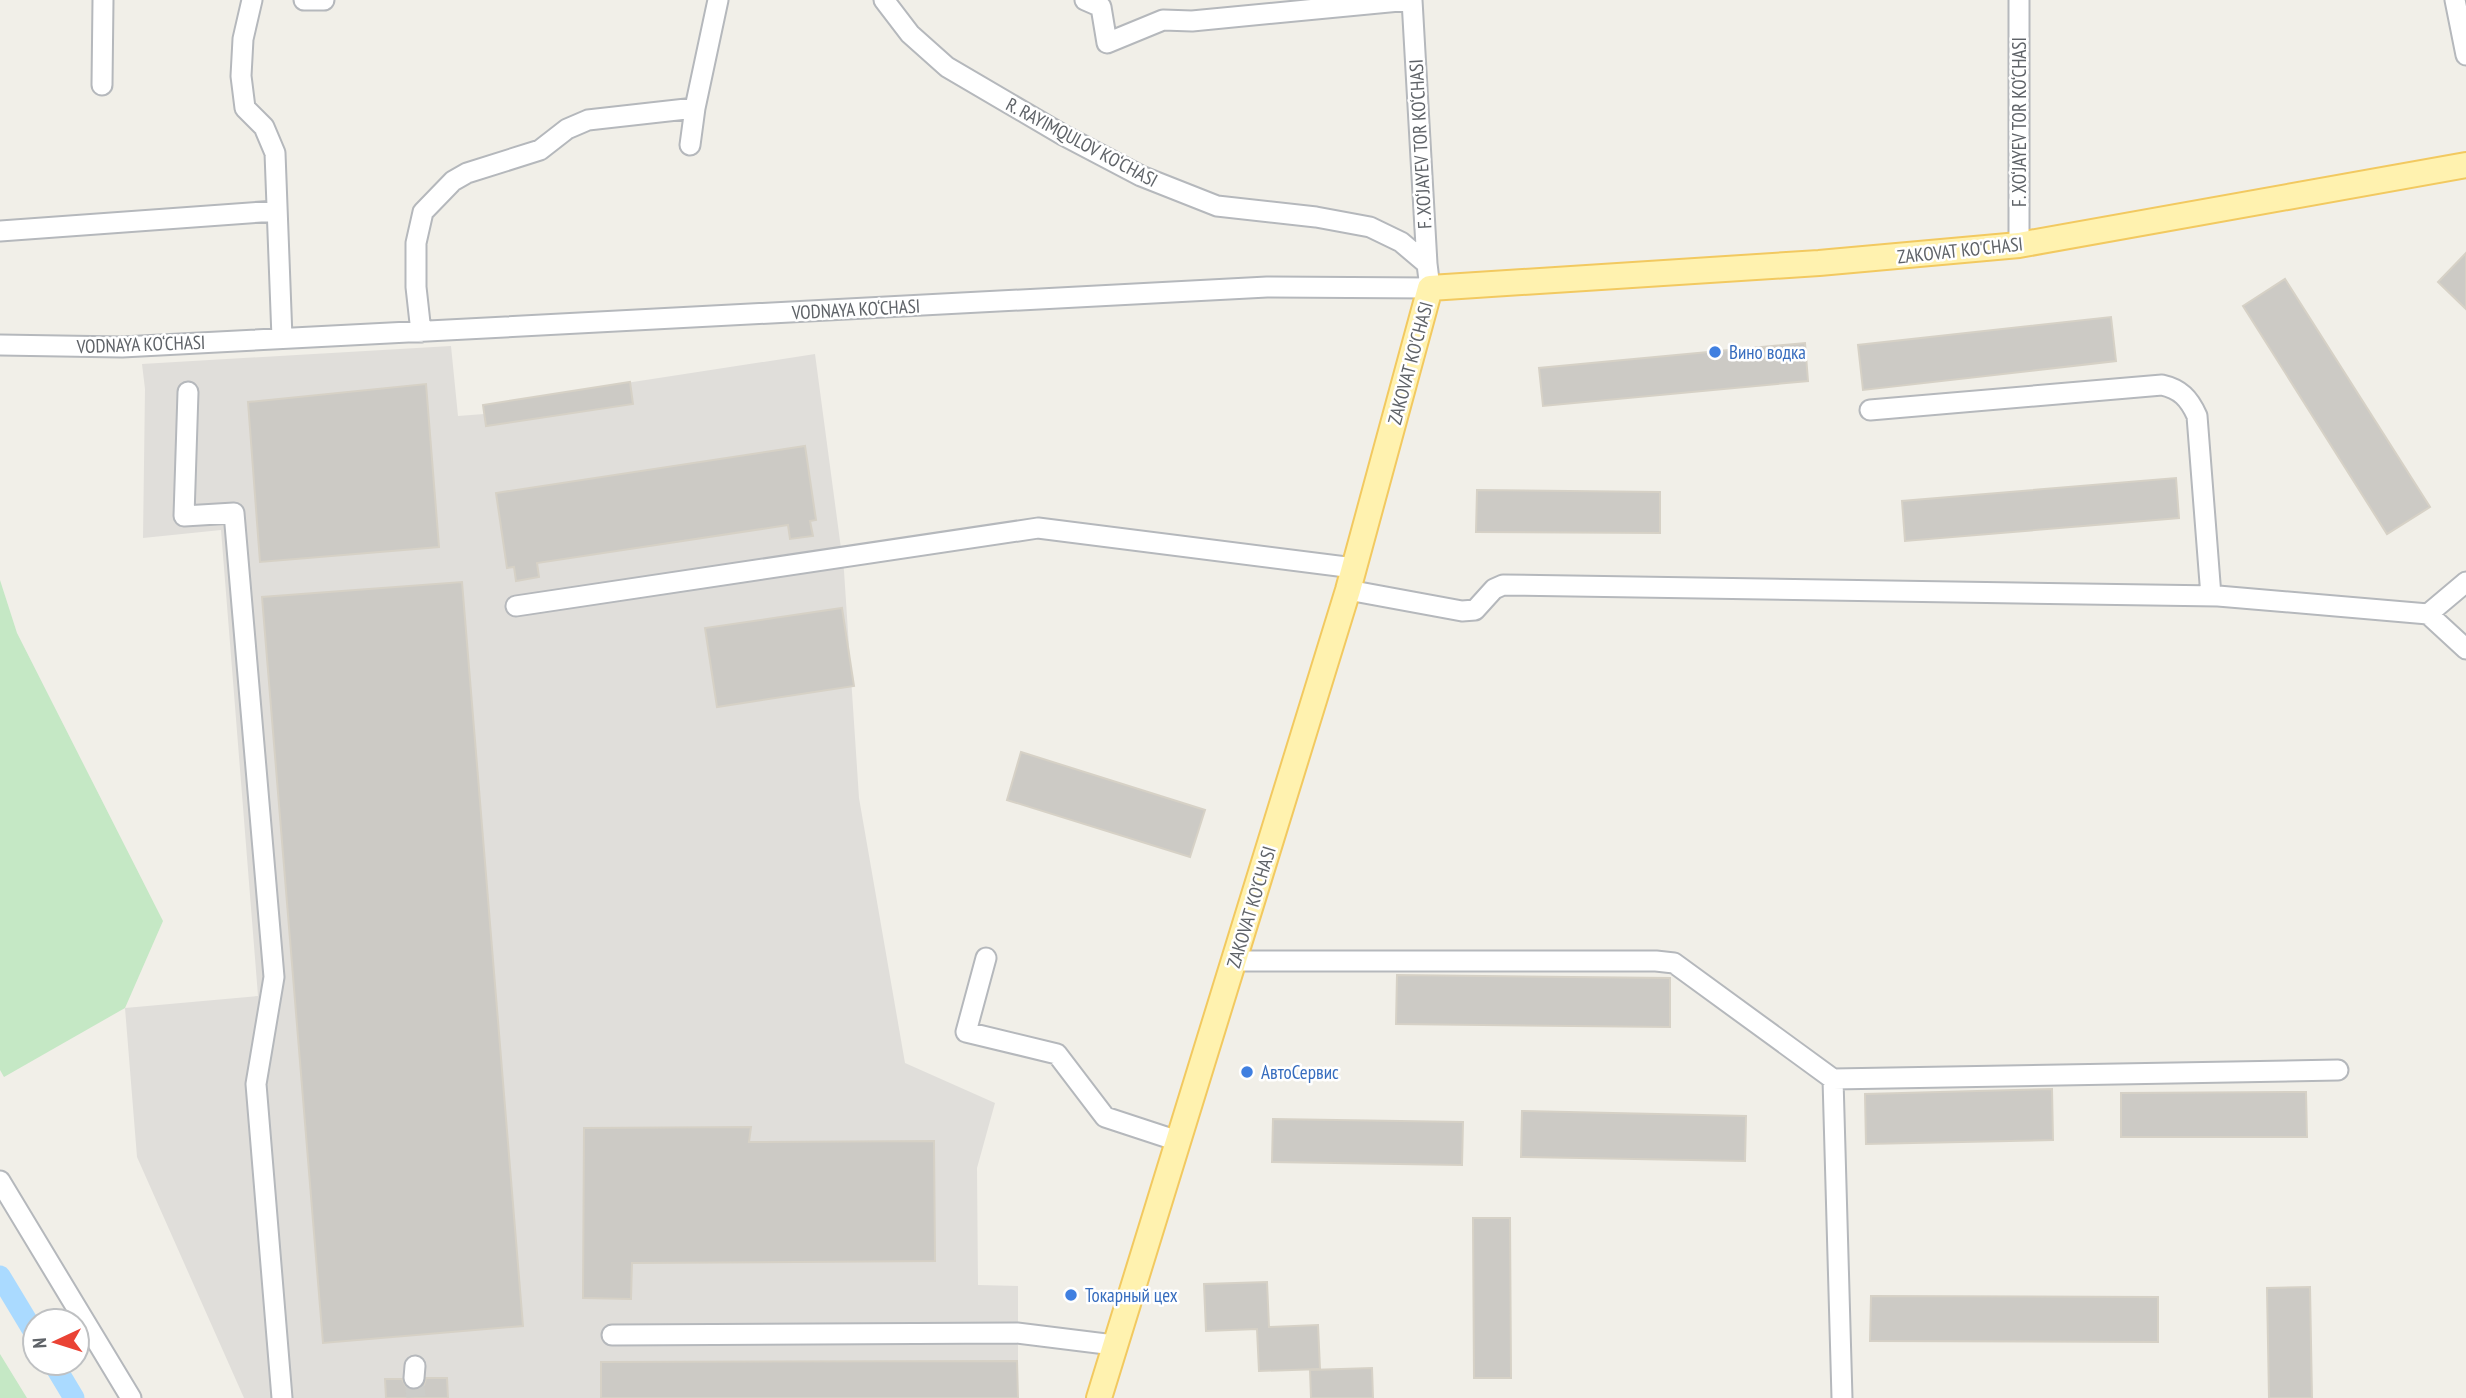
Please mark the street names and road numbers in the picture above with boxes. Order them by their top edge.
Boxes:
street label: F. XO‘JAYEV TOR KO‘CHASI [2007,37,2031,207]
street label: F. XO‘JAYEV TOR KO‘CHASI [1404,59,1436,229]
street label: R. RAYIMQULOV KO‘CHASI [1002,92,1162,192]
street label: ZAKOVAT KO'CHASI [1896,231,2024,269]
street label: VODNAYA KO‘CHASI [790,294,921,324]
street label: ZAKOVAT KO'CHASI [1382,299,1438,427]
street label: VODNAYA KO‘CHASI [75,330,206,358]
street label: ZAKOVAT KO'CHASI [1221,843,1281,971]

